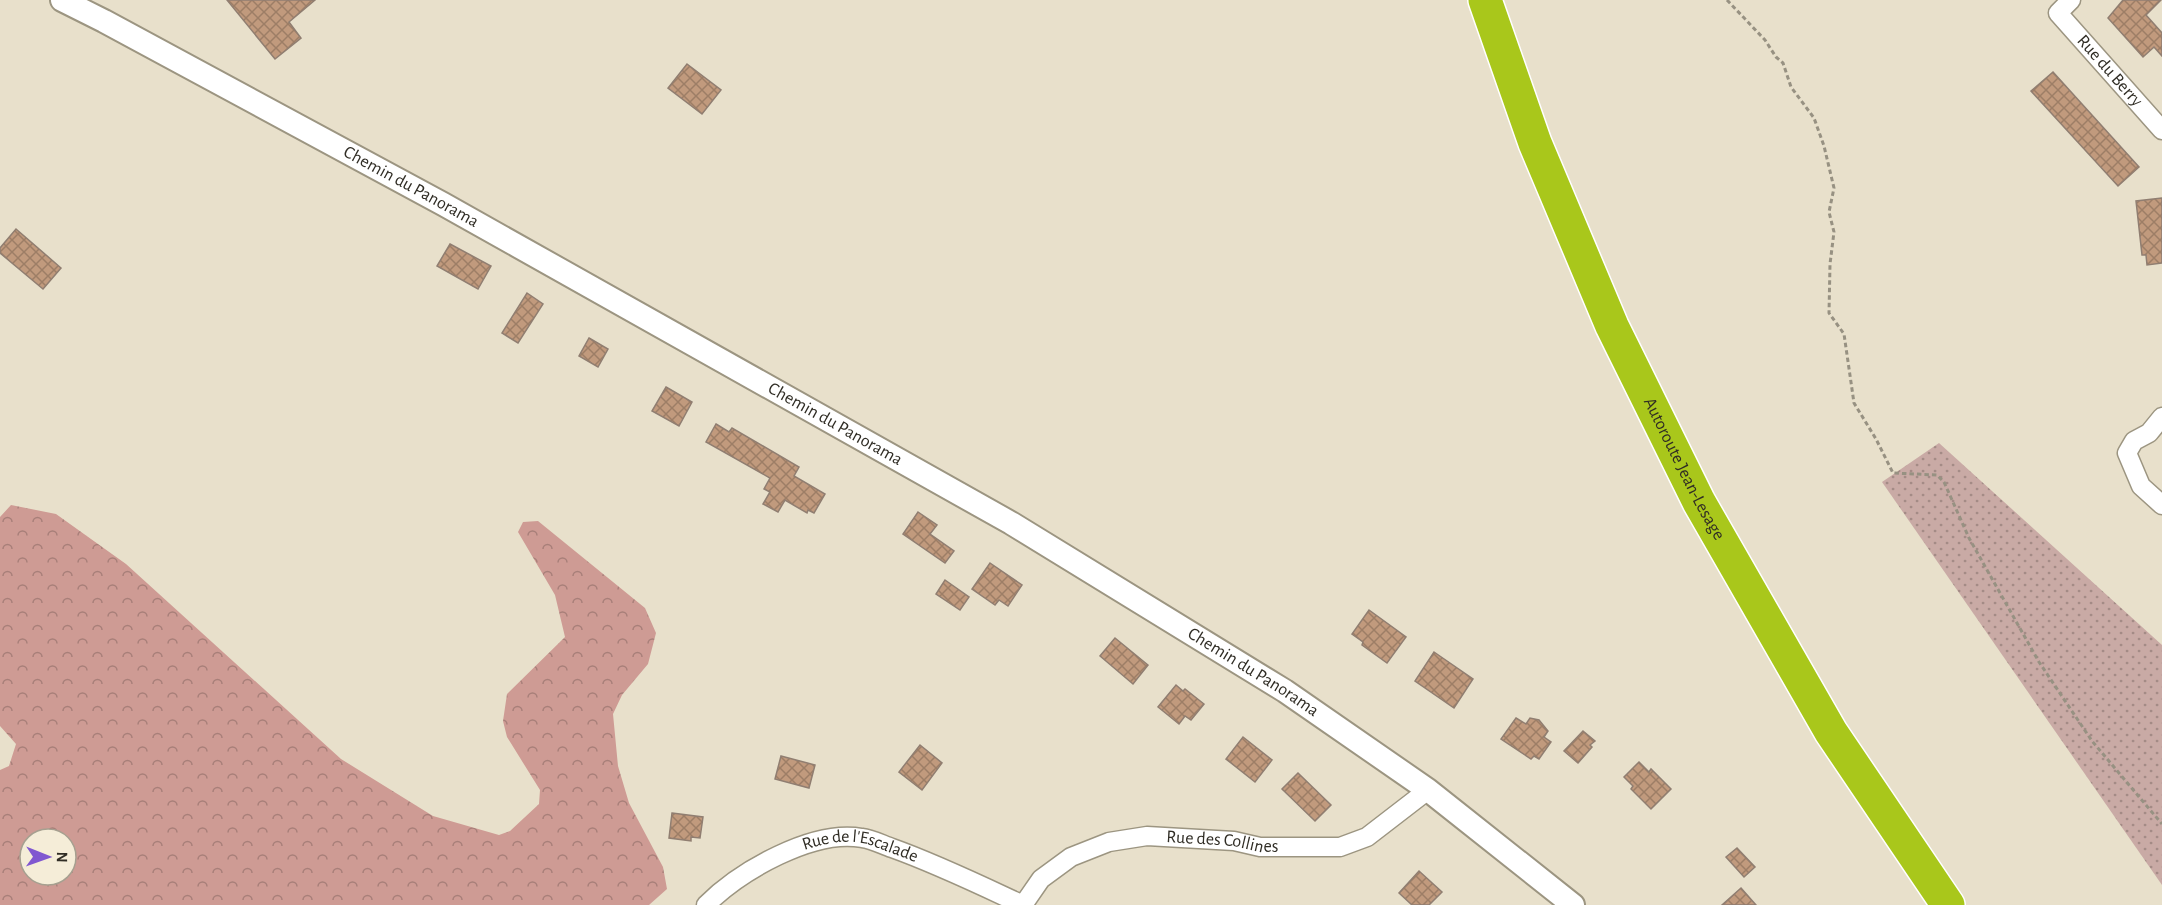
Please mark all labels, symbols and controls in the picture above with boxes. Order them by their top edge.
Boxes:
street label: Rue du Berry [2073,32,2146,110]
street label: Chemin du Panorama [340,143,482,231]
street label: Chemin du Panorama [765,379,905,469]
street label: Autoroute Jean-Lesage [1640,395,1728,543]
street label: Chemin du Panorama [1184,624,1322,720]
north arrow [18,827,78,887]
street label: Rue de l'Escalade [800,828,921,866]
street label: Rue des Collines [1166,828,1278,857]
text: N [54,852,70,863]

